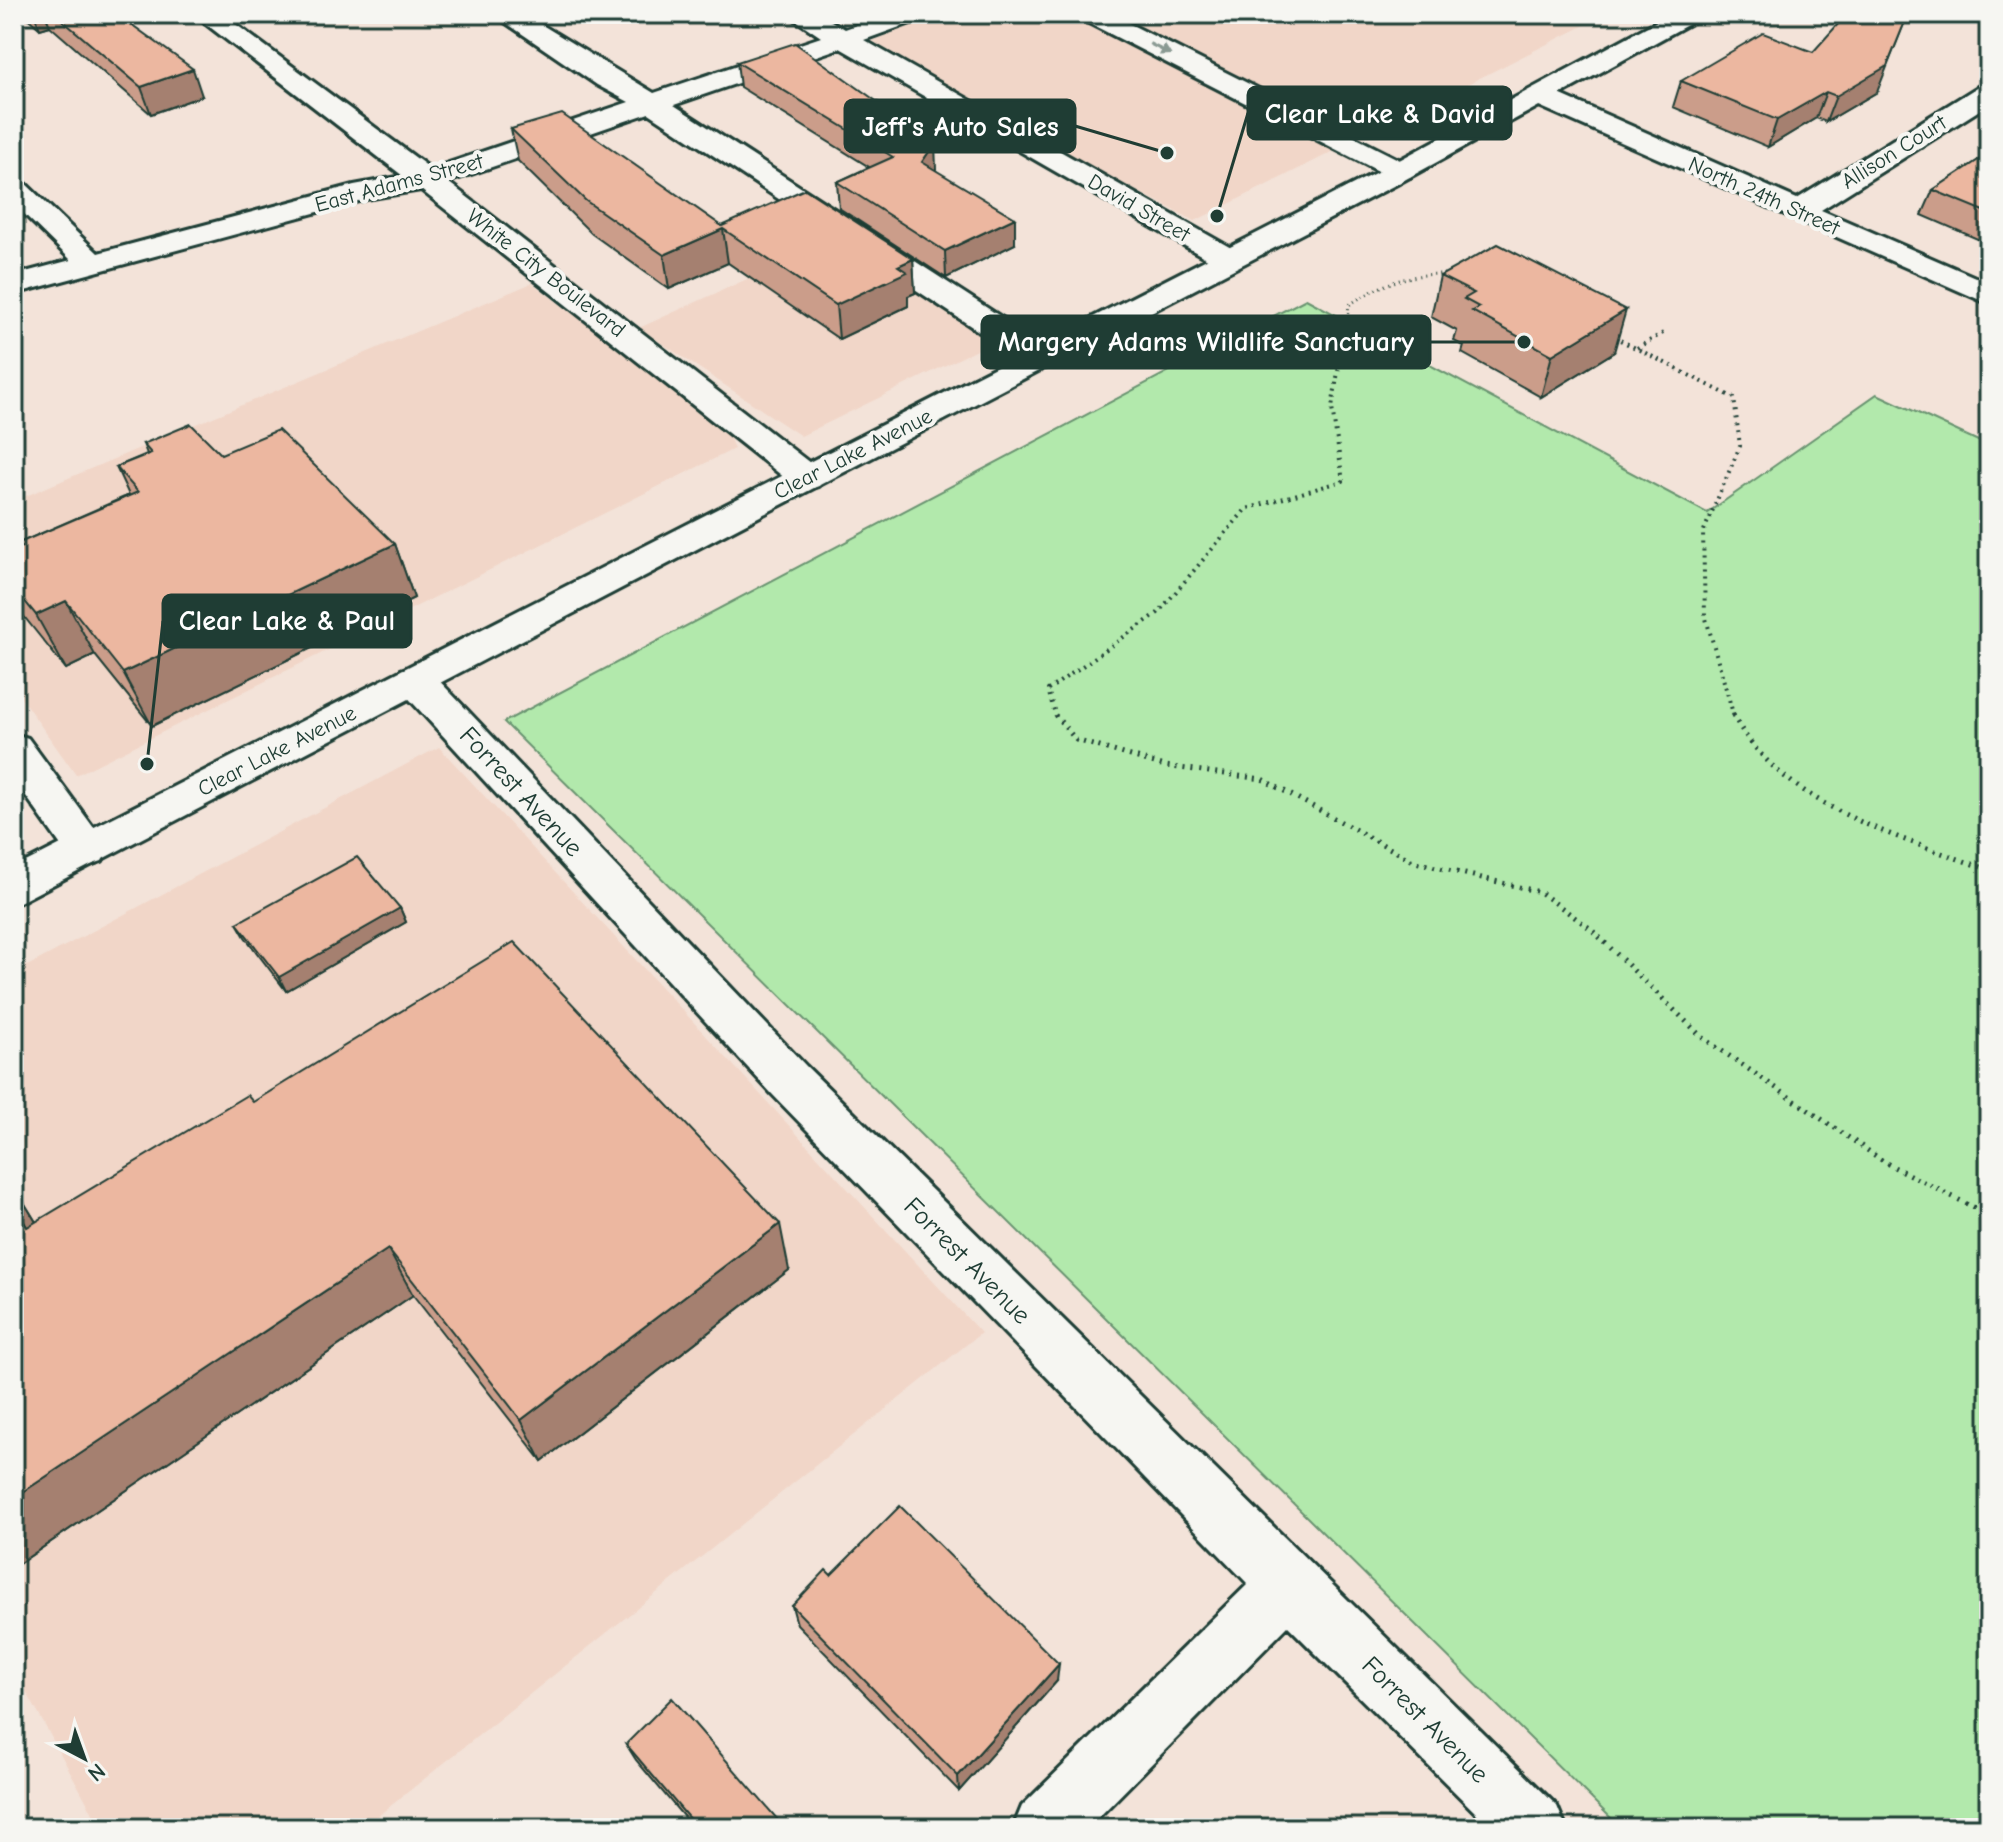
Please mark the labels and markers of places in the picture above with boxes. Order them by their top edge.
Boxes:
callout: Clear Lake & David [1248,87,1511,139]
callout: Jeff's Auto Sales [845,100,1075,152]
callout: Margery Adams Wildlife Sanctuary [982,316,1430,368]
callout: Clear Lake & Paul [163,595,411,647]

